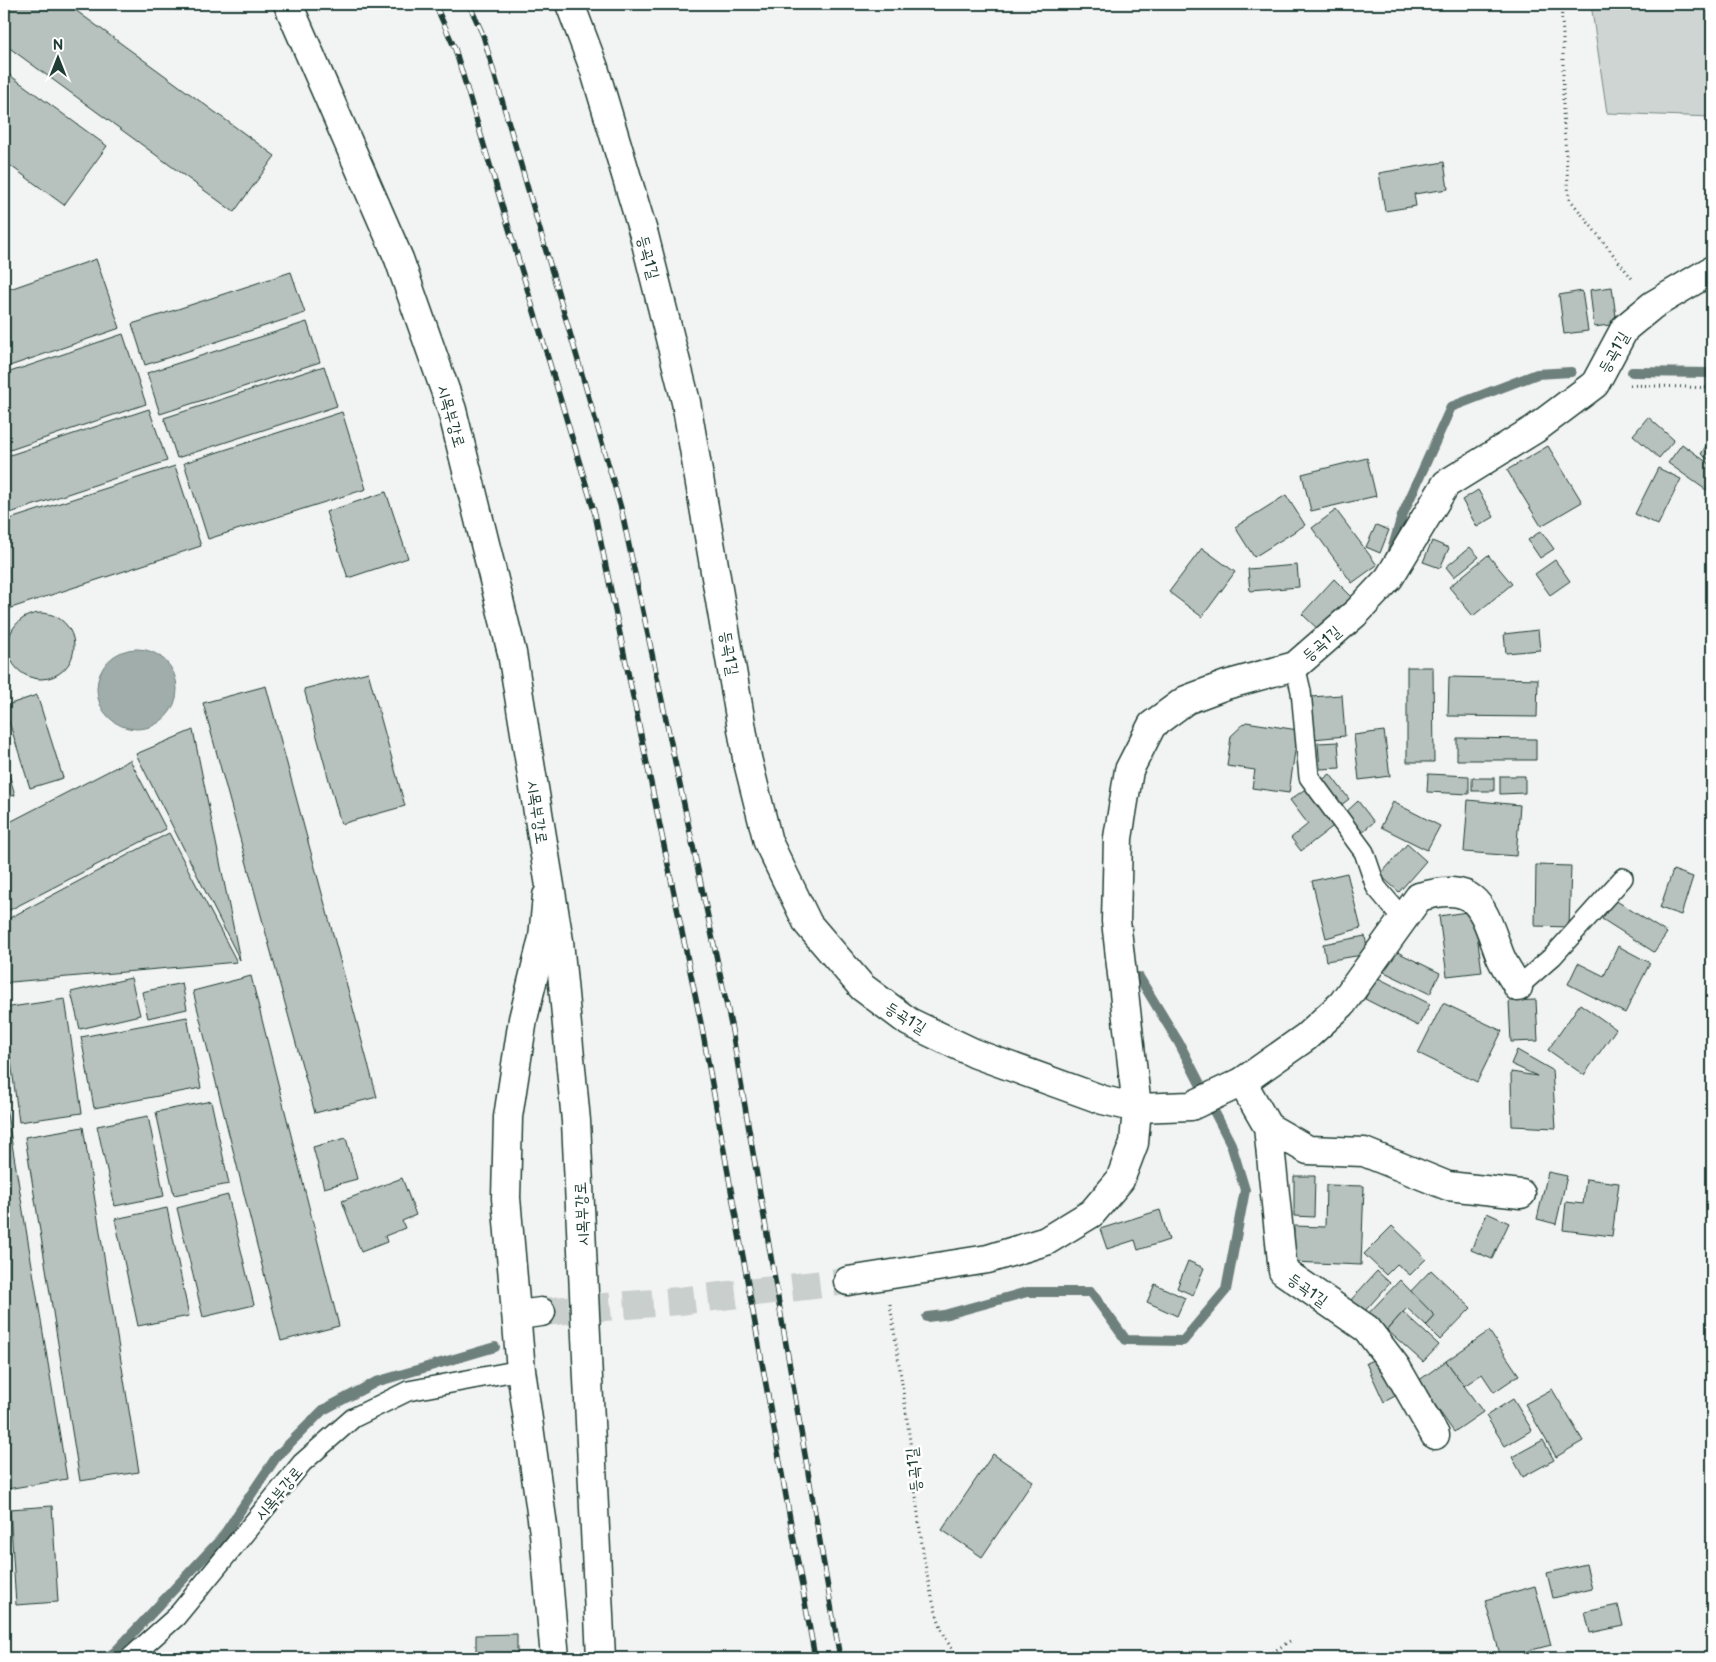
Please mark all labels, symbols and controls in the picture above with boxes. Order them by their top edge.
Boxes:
north arrow [32,32,82,82]
text: N [53,37,63,54]
street label: 등곡1길 [633,233,663,282]
street label: 등곡1길 [1595,328,1634,377]
street label: 시목부강로 [433,383,469,450]
street label: 등곡1길 [1299,622,1345,666]
street label: 등곡1길 [715,630,742,677]
street label: 시목부강로 [522,779,551,846]
street label: 등곡1길 [881,998,929,1038]
street label: 시목부강로 [571,1181,594,1247]
street label: 등곡1길 [1283,1270,1331,1311]
street label: 등곡1길 [903,1446,926,1493]
street label: 시목부강로 [251,1463,307,1525]

